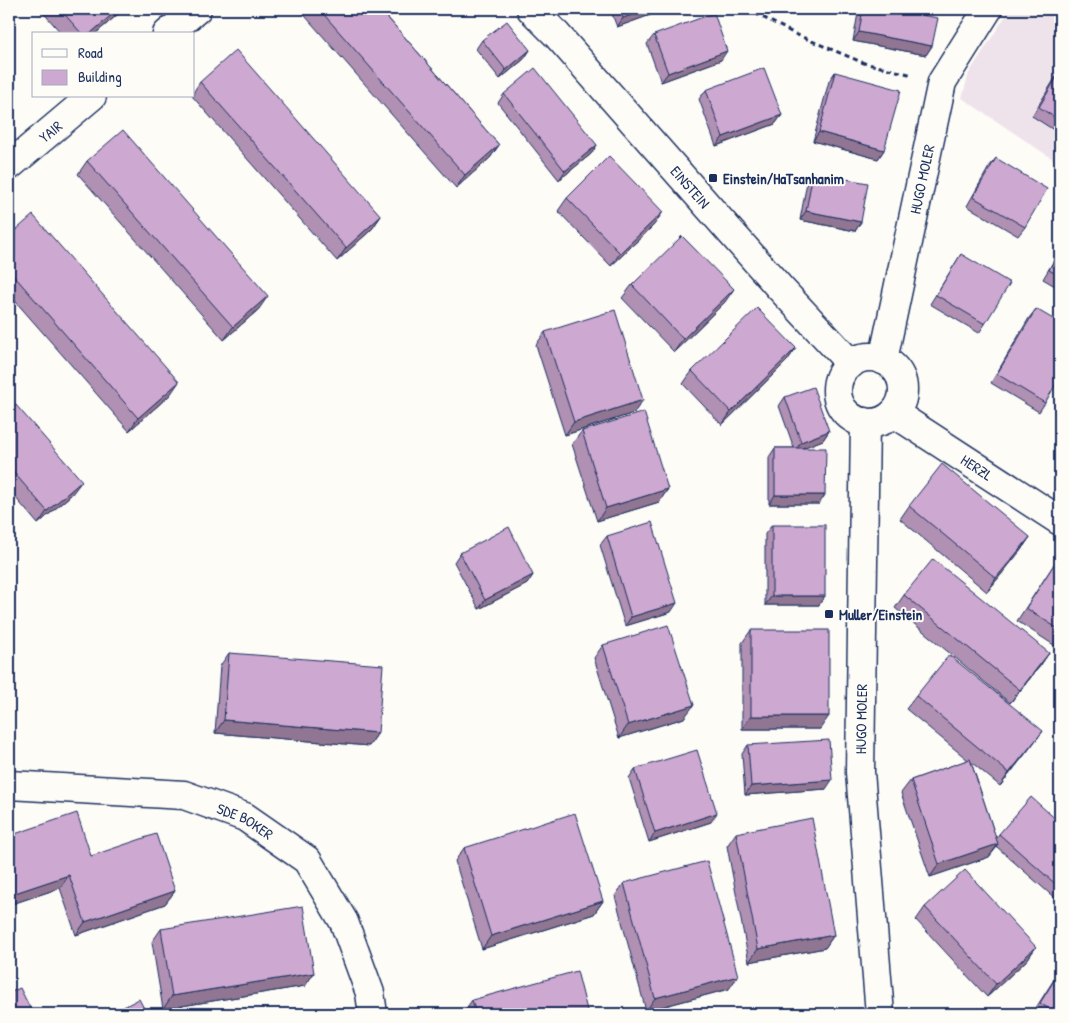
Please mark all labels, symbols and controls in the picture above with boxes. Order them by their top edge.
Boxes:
legend [32,32,195,98]
text: Road [78,42,103,63]
text: Building [78,66,122,87]
street label: YAIR [34,115,66,147]
street label: HUGO MOLER [904,142,939,216]
street label: EINSTEIN [666,161,715,213]
place label: Einstein/HaTsanhanim [723,168,844,189]
marker: Einstein/HaTsanhanim [707,172,719,184]
street label: HERZL [957,449,997,485]
place label: Muller/Einstein [839,604,923,625]
marker: Muller/Einstein [823,608,835,620]
street label: HUGO MOLER [850,683,872,754]
street label: SDE BOKER [214,797,278,844]

